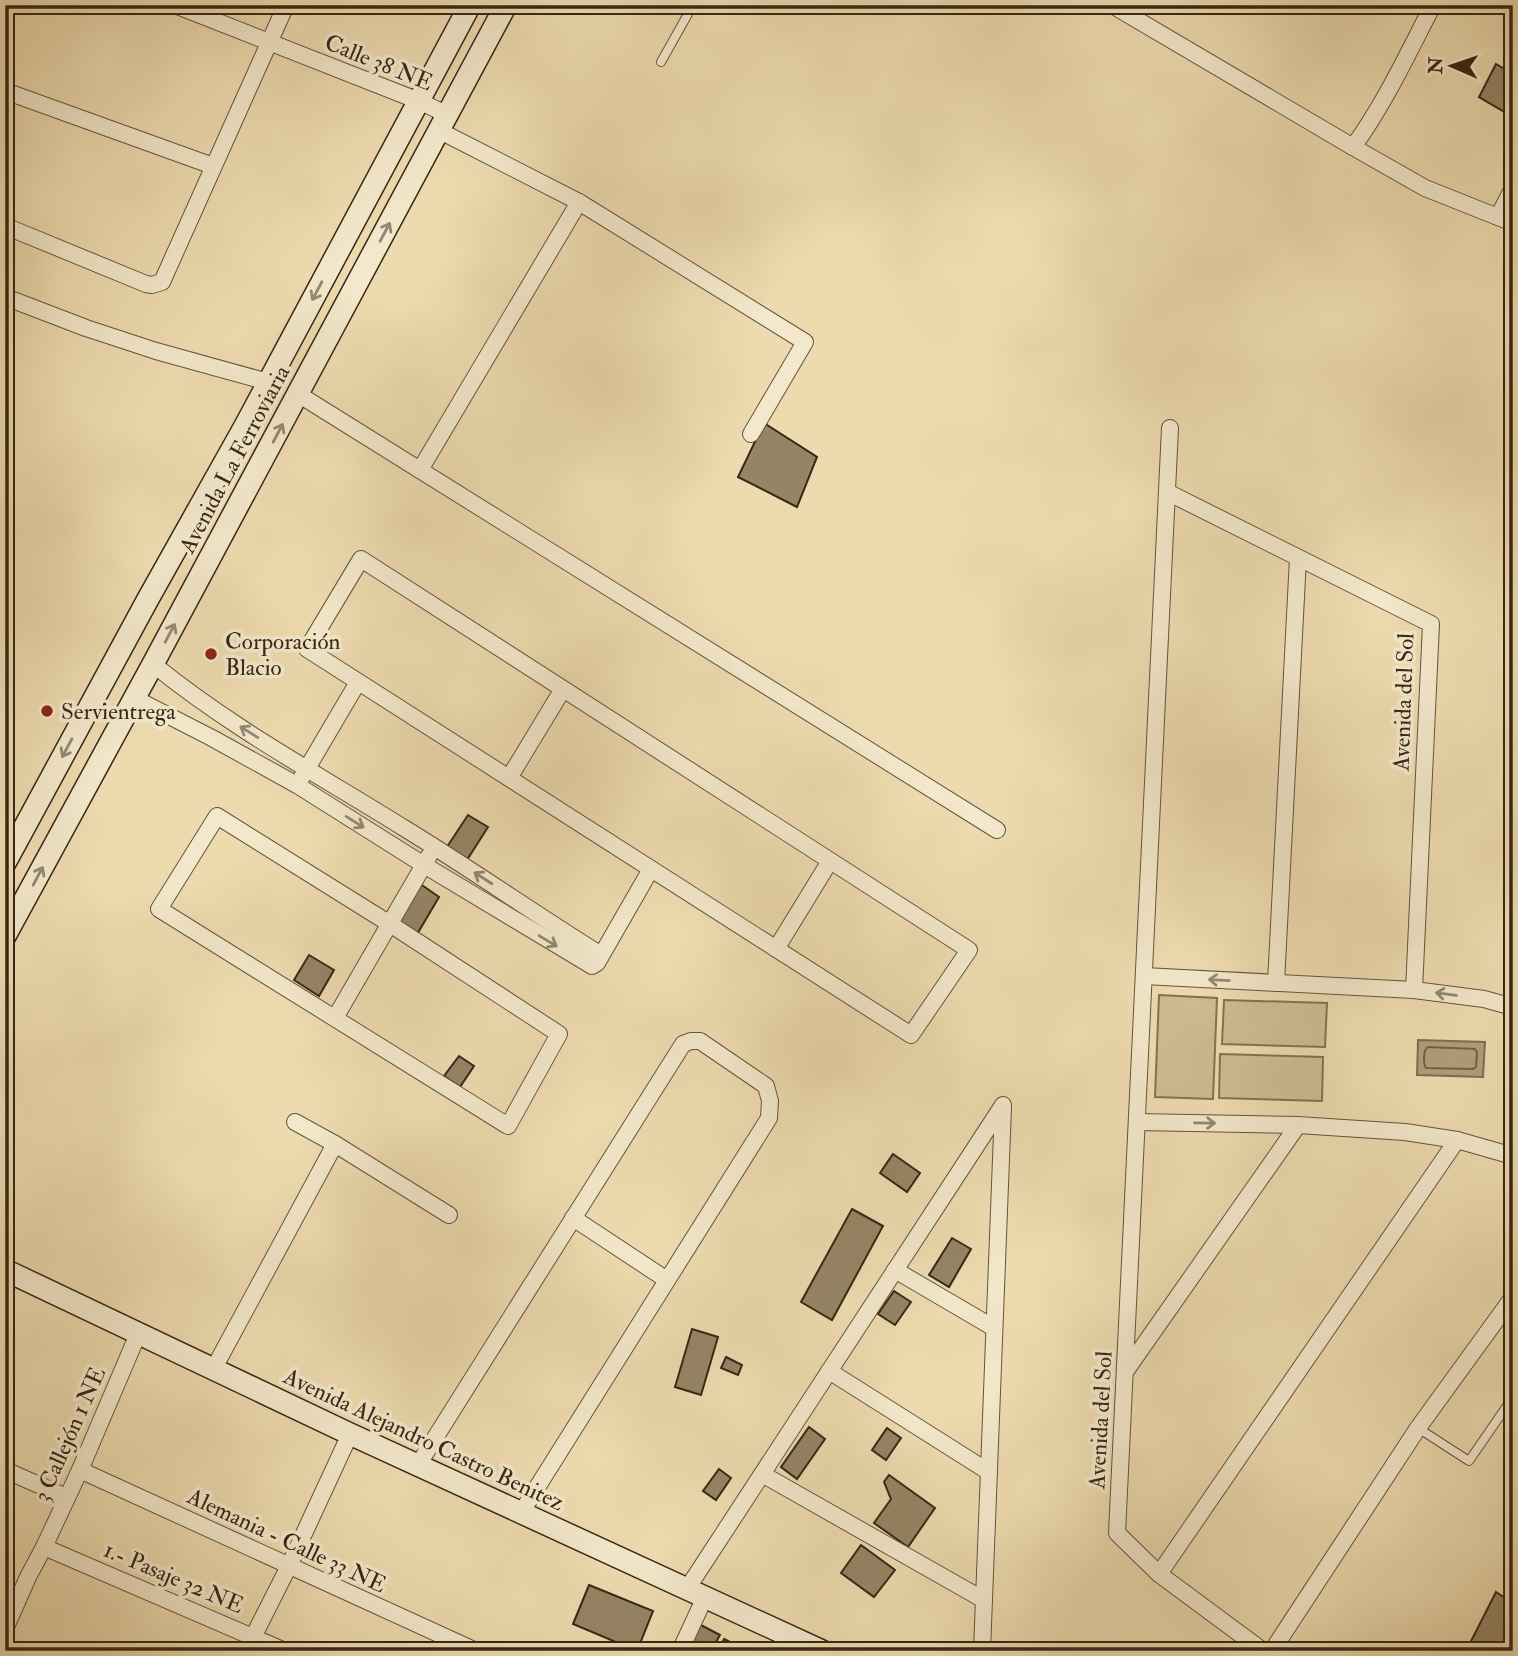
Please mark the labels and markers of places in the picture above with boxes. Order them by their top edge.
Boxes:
place label: Corporación Blacio [225,627,341,682]
marker: Corporación Blacio [203,646,219,662]
place label: Servientrega [61,697,176,726]
marker: Servientrega [39,703,55,719]

